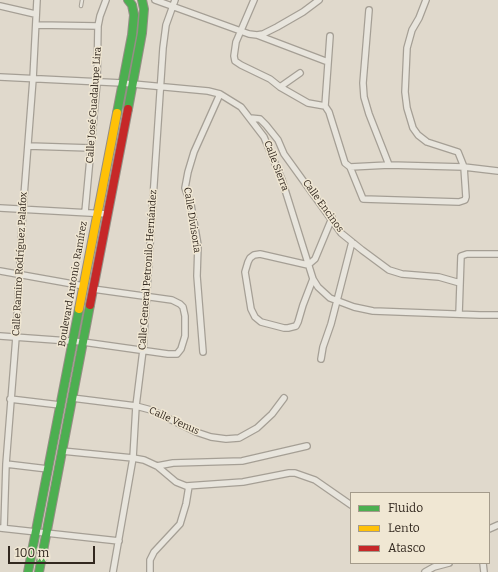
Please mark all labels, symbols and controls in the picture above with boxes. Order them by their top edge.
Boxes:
street label: Calle José Guadalupe Lira [84,46,104,164]
street label: Calle Sierra [261,139,291,193]
street label: Calle Encinos [300,177,346,235]
street label: Calle Divisoria [181,186,203,254]
street label: Calle General Petronilo Hernández [136,189,160,351]
street label: Calle Ramiro Rodríguez Palafox [10,192,30,336]
street label: Boulevard Antonio Ramírez [56,220,90,348]
street label: Calle Venus [147,405,201,437]
legend [350,492,490,564]
text: Fluido [388,501,423,515]
text: Lento [388,521,420,535]
scale bar [10,538,97,564]
text: Atasco [388,541,426,555]
text: 100 m [15,546,49,560]

